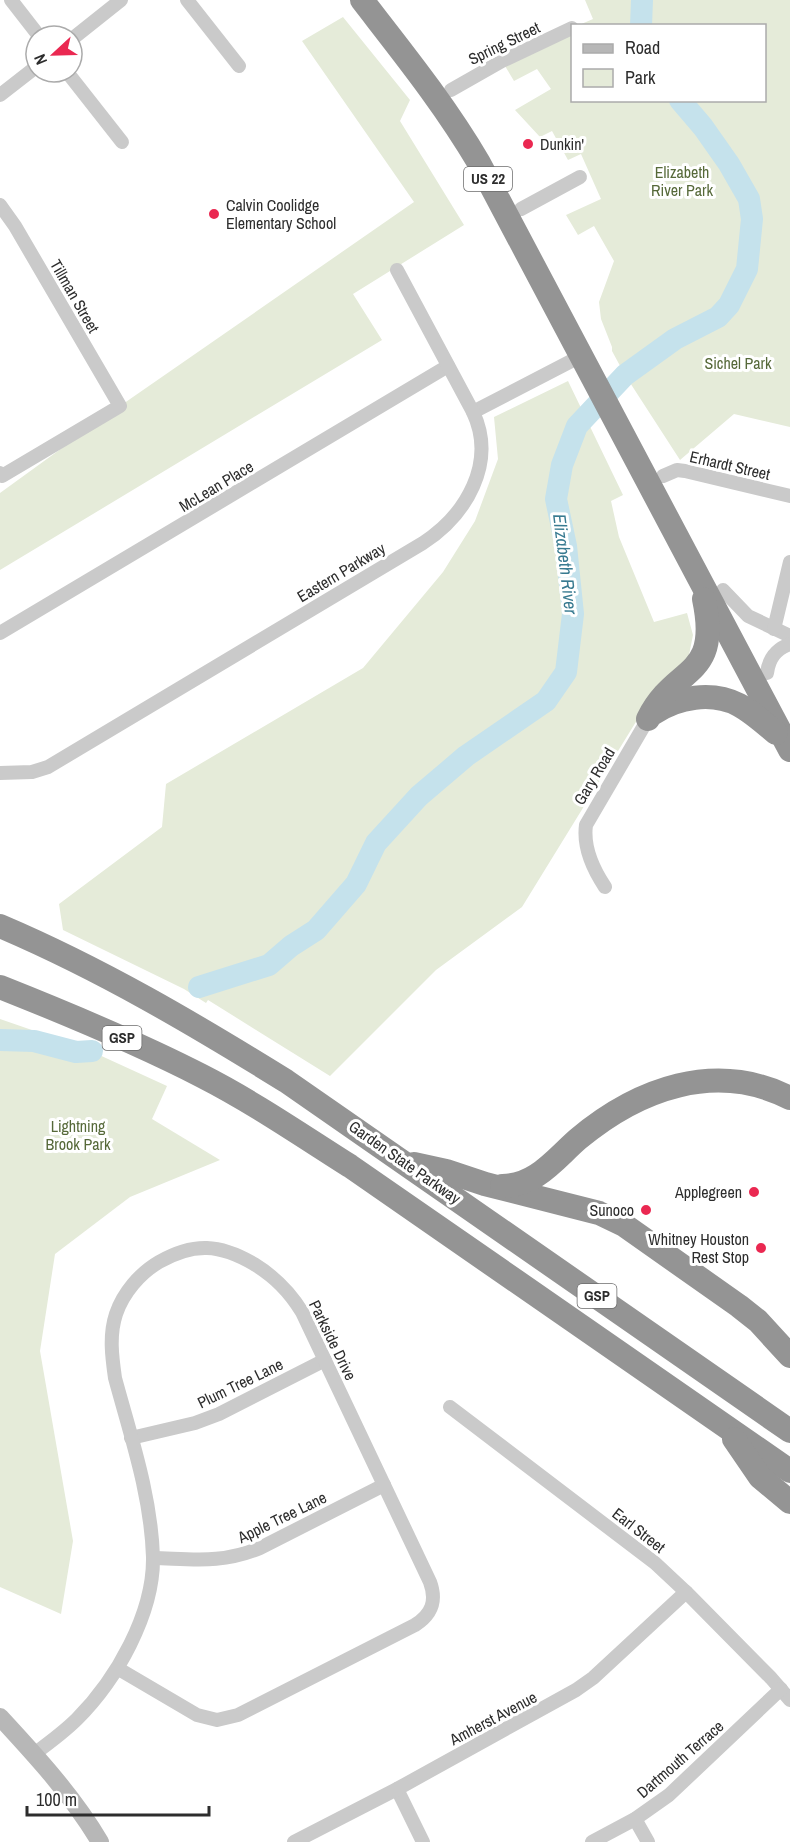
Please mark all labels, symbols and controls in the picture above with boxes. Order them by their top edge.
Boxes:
street label: Spring Street [464,16,544,70]
north arrow [24,24,84,84]
legend [571,24,766,102]
text: Road [625,35,660,60]
text: N [28,51,52,68]
text: Park [625,65,656,90]
place label: Dunkin' [540,133,584,155]
marker: Dunkin' [521,137,535,151]
park label: Elizabeth River Park [651,161,713,201]
road number: US 22 [464,167,512,191]
place label: Calvin Coolidge Elementary School [226,194,336,234]
marker: Calvin Coolidge Elementary School [207,207,221,221]
street label: Tillman Street [45,255,105,337]
park label: Sichel Park [704,352,772,374]
street label: Erhardt Street [688,445,773,485]
street label: McLean Place [175,455,257,517]
water label: Elizabeth River [547,512,584,617]
street label: Eastern Parkway [293,537,390,607]
street label: Gary Road [568,743,620,809]
road number: GSP [102,1026,142,1050]
park label: Lightning Brook Park [46,1115,111,1155]
street label: Garden State Parkway [345,1115,466,1209]
place label: Applegreen [674,1181,742,1203]
marker: Applegreen [747,1185,761,1199]
place label: Sunoco [590,1199,634,1221]
marker: Sunoco [639,1203,653,1217]
place label: Whitney Houston Rest Stop [648,1228,749,1268]
marker: Whitney Houston Rest Stop [754,1241,768,1255]
road number: GSP [578,1284,616,1308]
street label: Parkside Drive [304,1296,362,1384]
street label: Plum Tree Lane [194,1353,286,1413]
street label: Apple Tree Lane [233,1486,330,1548]
street label: Earl Street [608,1502,670,1558]
street label: Amherst Avenue [445,1686,541,1751]
street label: Dartmouth Terrace [632,1715,728,1803]
scale bar [27,1779,208,1817]
text: 100 m [36,1787,77,1812]

